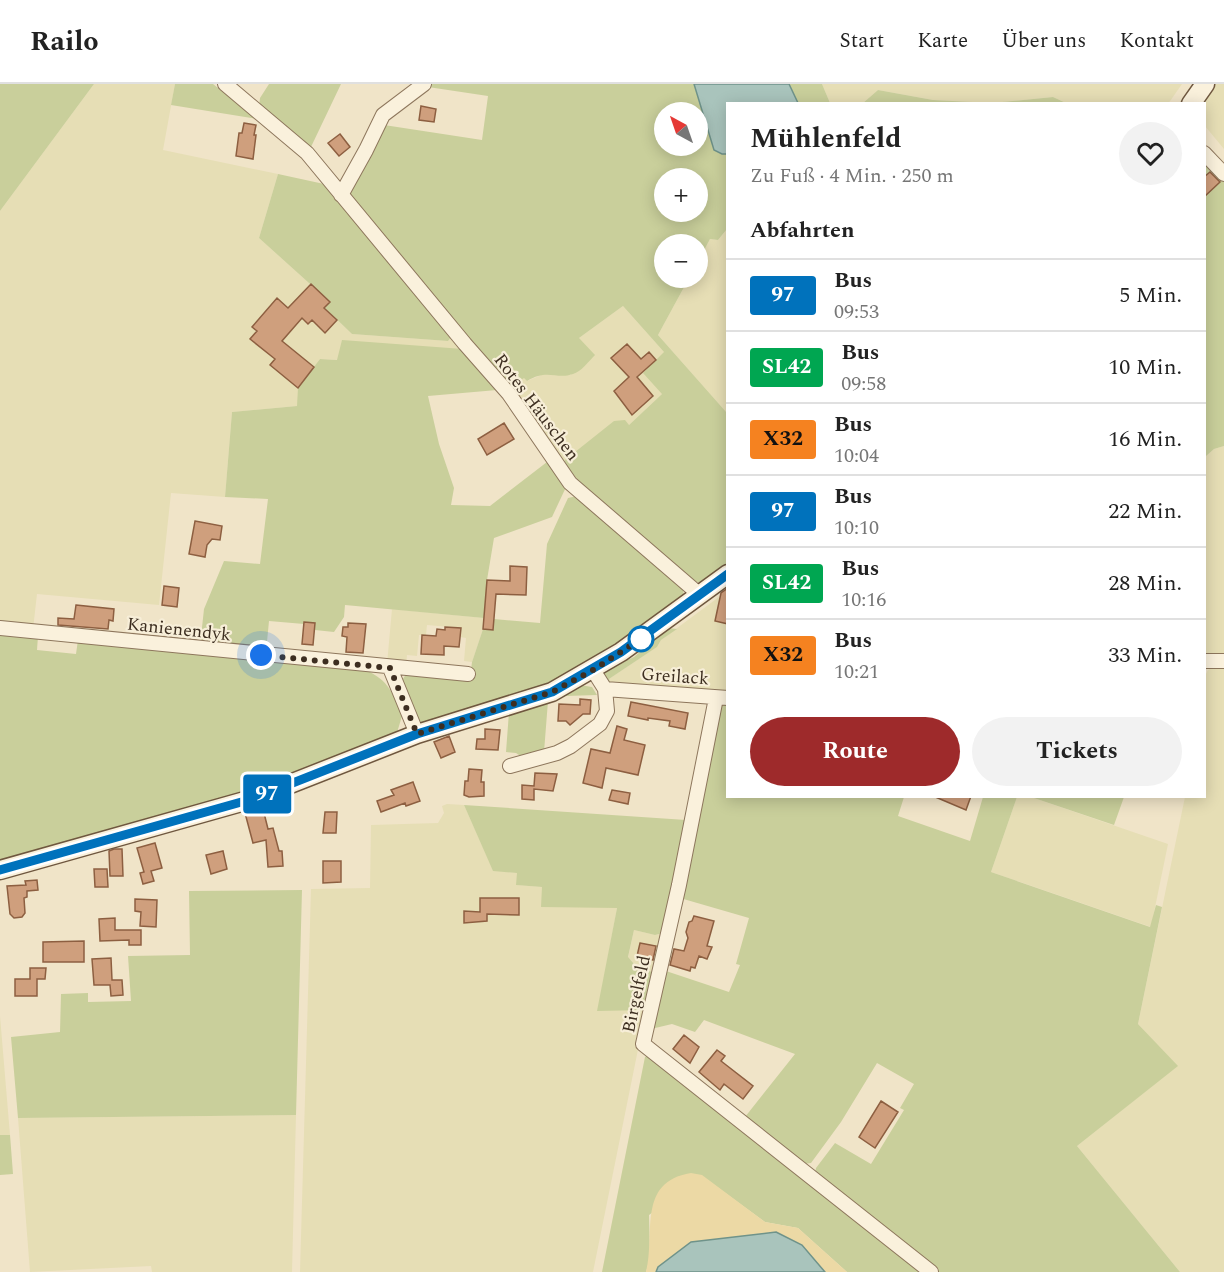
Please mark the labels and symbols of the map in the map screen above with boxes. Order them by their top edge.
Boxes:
north arrow [654,102,708,156]
street label: Rotes Häuschen [487,348,586,467]
street label: Kanienendyk [126,611,232,648]
unlabelled marker [628,626,654,652]
your location [246,640,276,670]
street label: Greilack [640,661,710,692]
line badge: 97 [240,774,294,814]
street label: Birgelfeld [615,953,658,1035]

